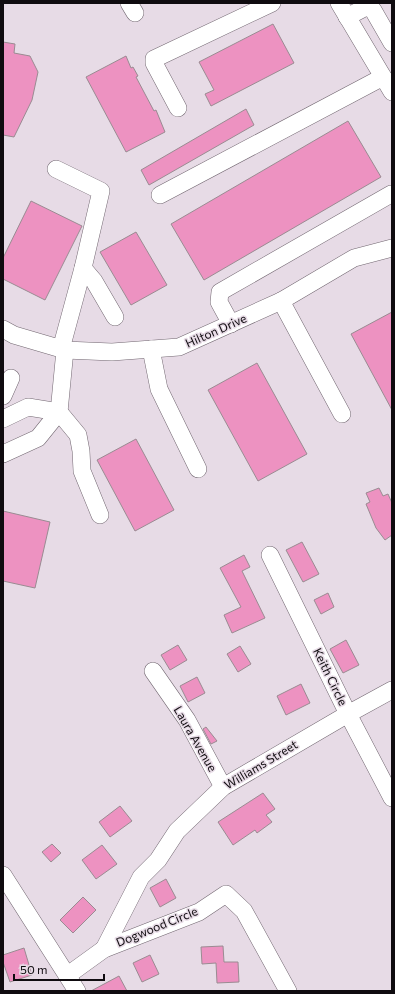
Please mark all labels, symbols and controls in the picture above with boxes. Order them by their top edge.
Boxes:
street label: Hilton Drive [183,310,248,350]
street label: Keith Circle [311,645,351,708]
street label: Laura Avenue [172,703,220,774]
street label: Williams Street [221,737,300,792]
street label: Dogwood Circle [114,903,199,949]
scale bar [14,956,104,982]
text: 50 m [20,962,48,976]

